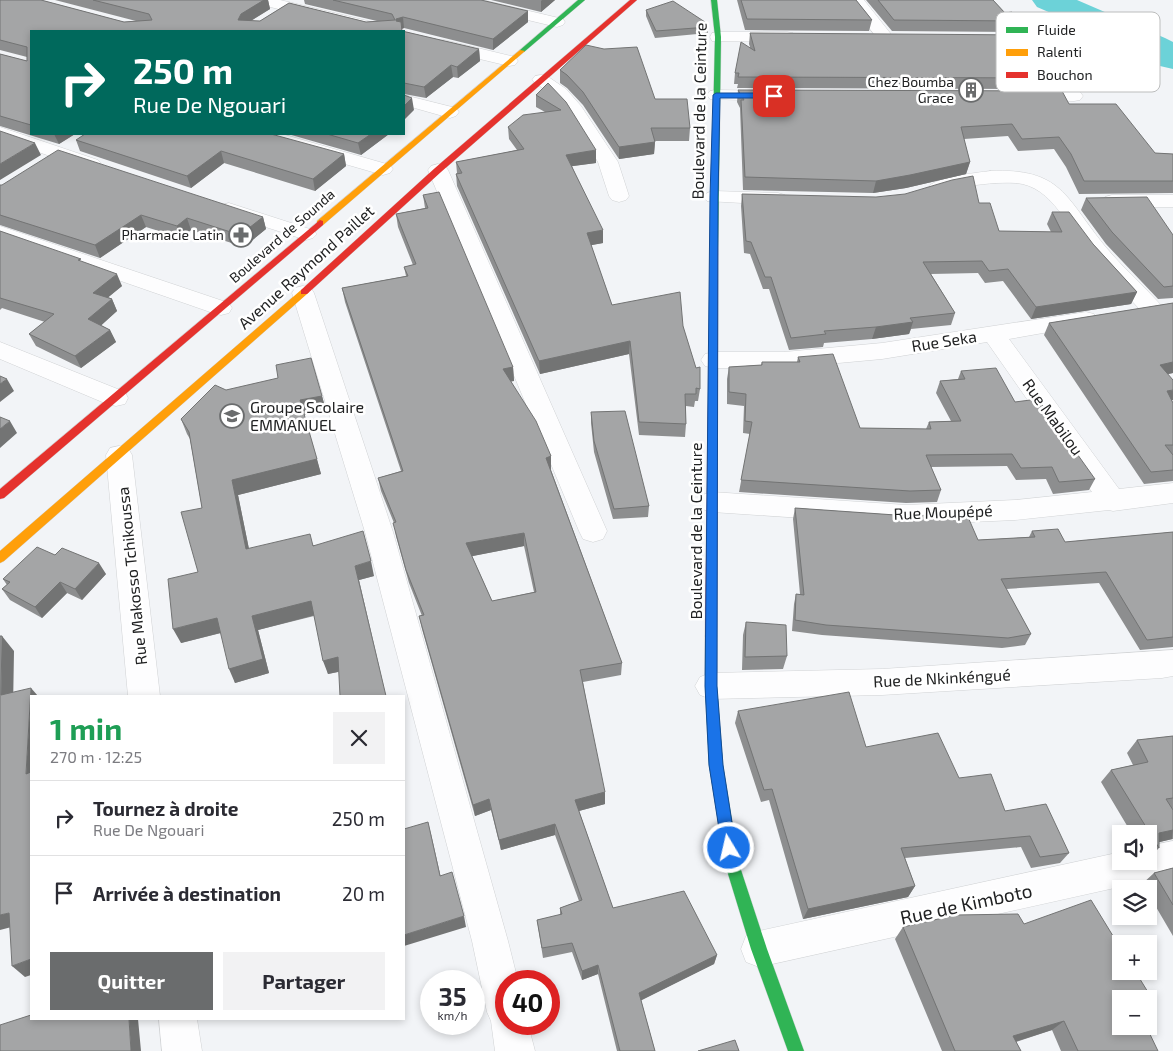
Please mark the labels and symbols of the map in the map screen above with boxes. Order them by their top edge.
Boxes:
legend [996,12,1160,92]
text: Fluide [1037,21,1076,38]
street label: Boulevard de la Ceinture [687,22,710,200]
text: Ralenti [1037,43,1082,60]
text: Bouchon [1037,66,1093,83]
place label: Chez Boumba Grace [868,73,954,106]
pin [753,75,795,117]
building icon: Chez Boumba Grace [958,77,984,103]
street label: Boulevard de Sounda [225,185,338,286]
street label: Avenue Raymond Paillet [234,201,377,332]
pharmacy icon: Pharmacie Latin [228,222,254,248]
place label: Pharmacie Latin [122,226,224,243]
street label: Rue Seka [910,326,978,355]
street label: Rue Mabilou [1019,375,1088,459]
place label: Groupe Scolaire EMMANUEL [250,397,364,434]
school or university icon: Groupe Scolaire EMMANUEL [219,403,245,429]
street label: Boulevard de la Ceinture [686,442,705,620]
street label: Rue Makosso Tchikoussa [113,486,150,666]
street label: Rue Moupépé [893,500,993,523]
street label: Rue de Nkinkéngué [873,664,1011,691]
position arrow [702,821,754,873]
street label: Rue de Kimboto [898,878,1034,929]
speed limit sign: 40 [495,970,560,1035]

